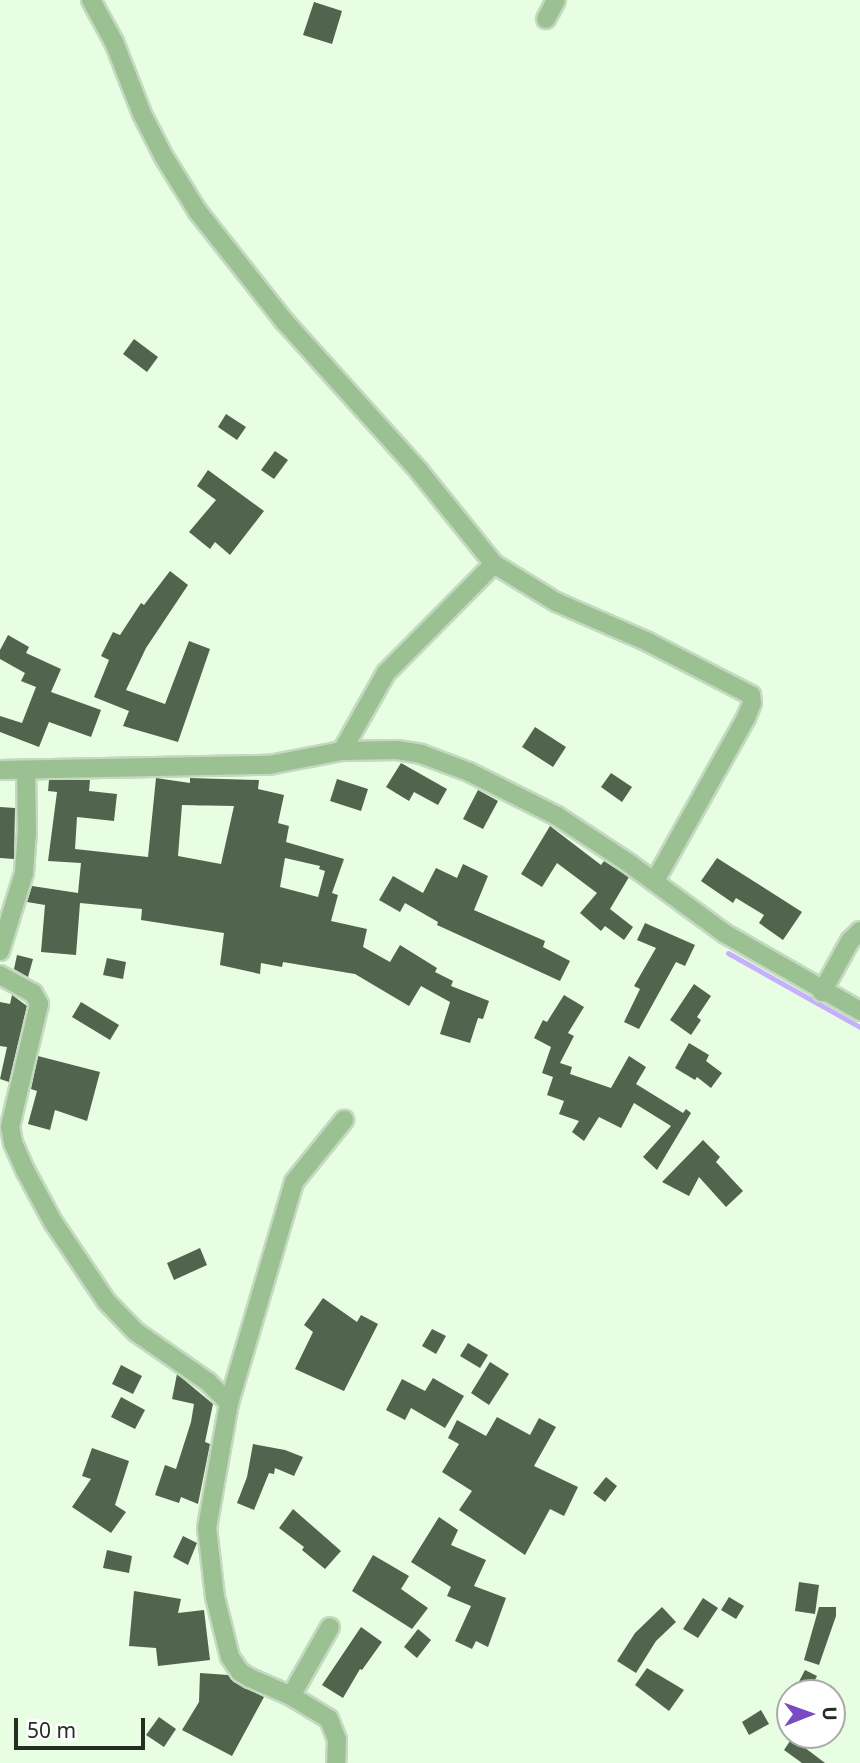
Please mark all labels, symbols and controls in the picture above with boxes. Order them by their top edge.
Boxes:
north arrow [776,1679,846,1749]
scale bar [18,1704,149,1748]
text: U [817,1706,843,1721]
text: 50 m [27,1716,76,1744]

